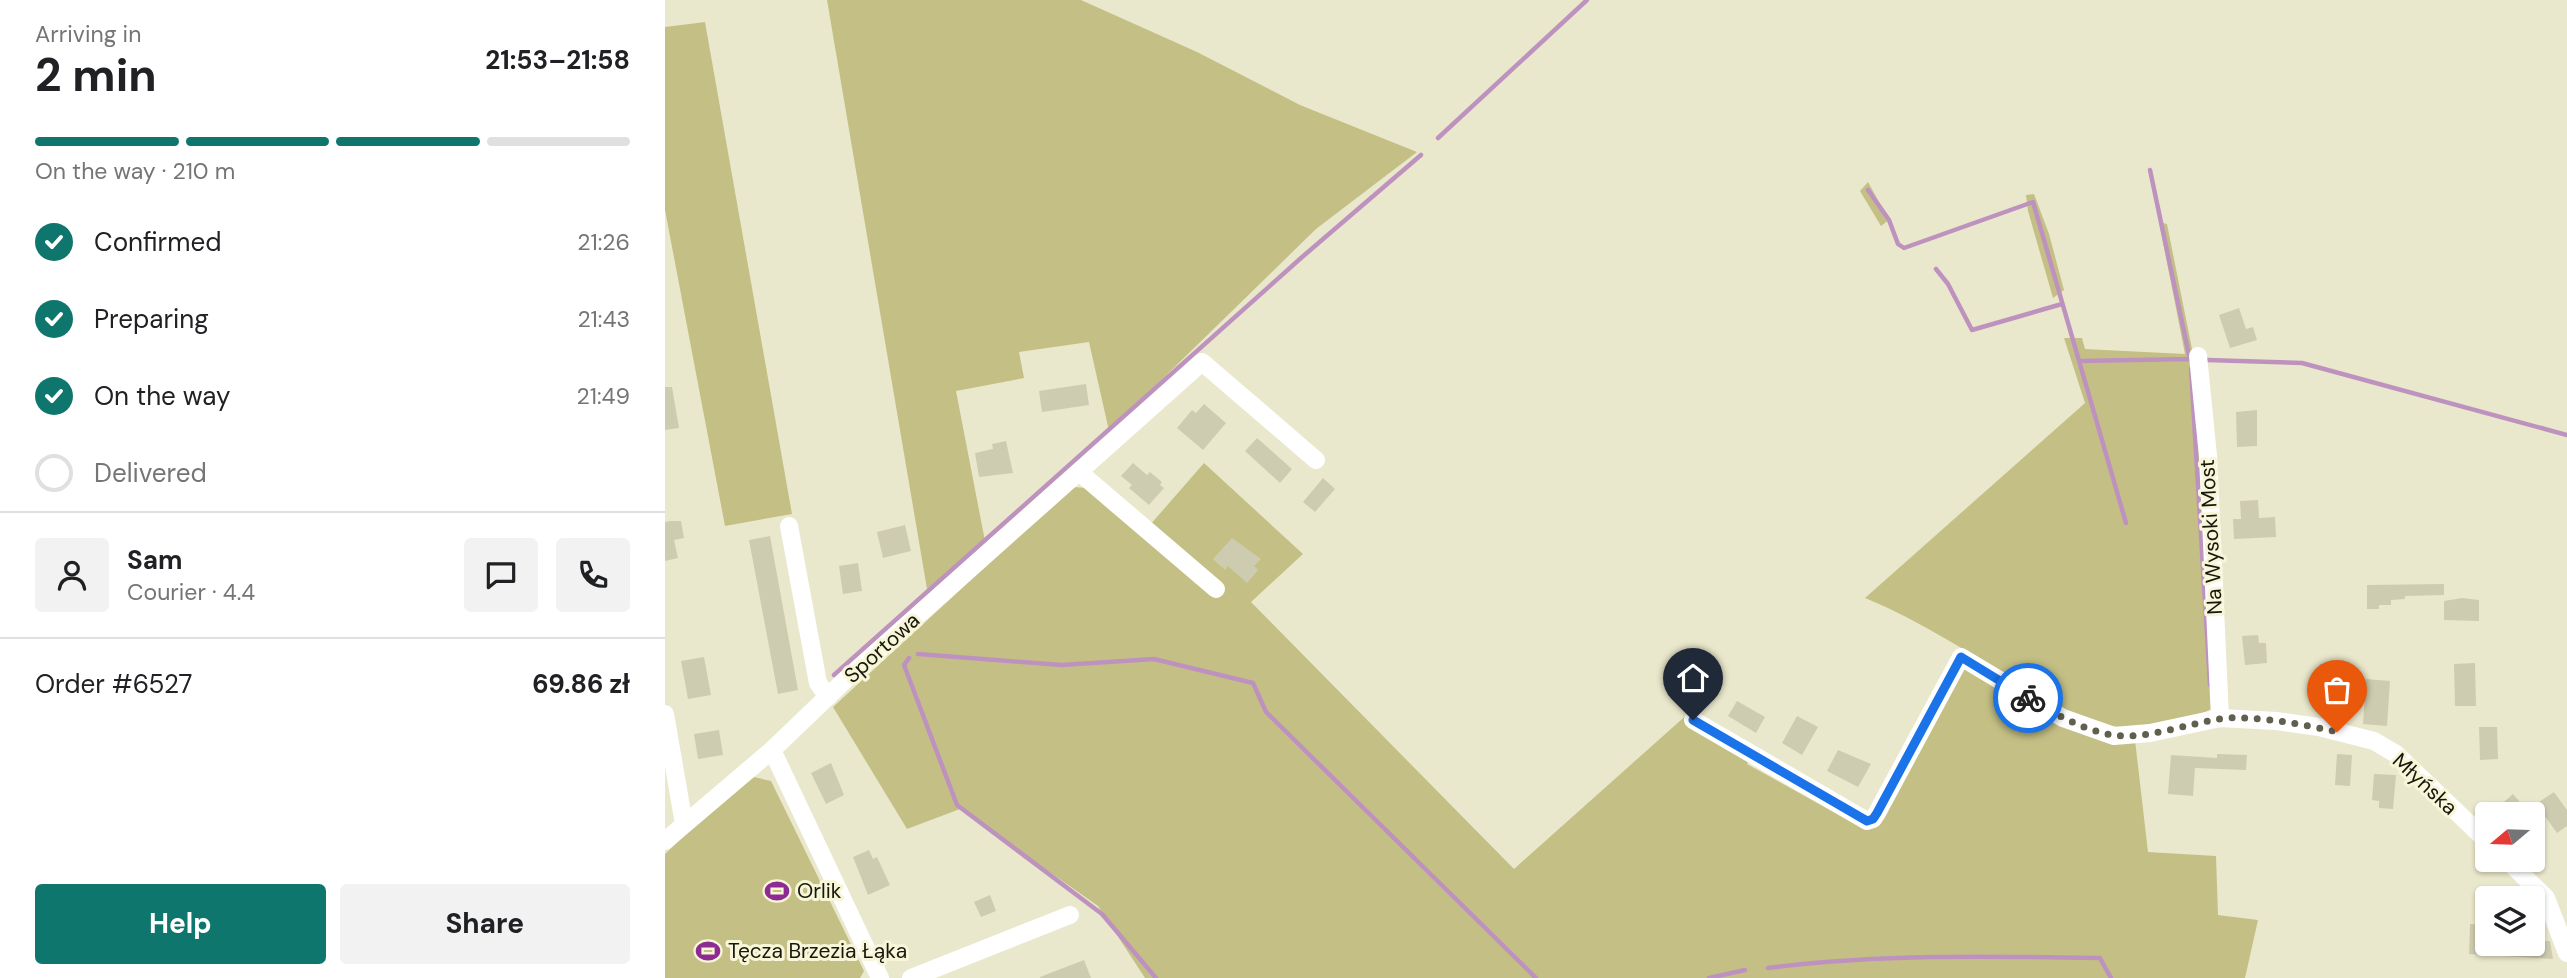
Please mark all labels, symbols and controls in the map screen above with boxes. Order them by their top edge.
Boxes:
text: Arriving in [35,19,141,49]
text: 21:53–21:58 [485,43,630,77]
text: 2 min [35,45,157,105]
text: On the way · 210 m [35,156,235,186]
icon: check [35,223,73,261]
text: Confirmed [94,225,221,259]
text: 21:26 [577,227,630,257]
icon: check [35,300,73,338]
text: Preparing [94,302,209,336]
text: 21:43 [577,304,630,334]
icon: check [35,377,73,415]
text: On the way [94,379,230,413]
text: 21:49 [577,381,630,411]
text: Delivered [94,456,207,490]
street label: Na Wysoki Most [2193,459,2229,615]
button: person [35,538,109,612]
button: chat [464,538,538,612]
button: phone [556,538,630,612]
text: Sam [127,543,182,577]
text: Courier · 4.4 [127,577,255,607]
street label: Sportowa [838,607,926,689]
pin [1663,648,1723,720]
icon: home [1674,659,1712,697]
pin [2307,660,2367,732]
courier [1993,663,2063,733]
text: Order #6527 [35,667,192,701]
text: 69.86 zł [532,667,630,701]
icon: bag [2318,671,2356,709]
icon: bike [2009,679,2047,717]
street label: Młyńska [2387,747,2463,821]
north arrow [2475,802,2545,872]
map controls [2475,802,2545,956]
sports icon: Orlik [763,877,791,905]
place label: Orlik [797,877,842,905]
button: Help [35,884,326,964]
button: Share [340,884,630,964]
button: layers [2475,886,2545,956]
sports icon: Tęcza Brzezia Łąka [694,937,722,965]
place label: Tęcza Brzezia Łąka [728,937,907,965]

